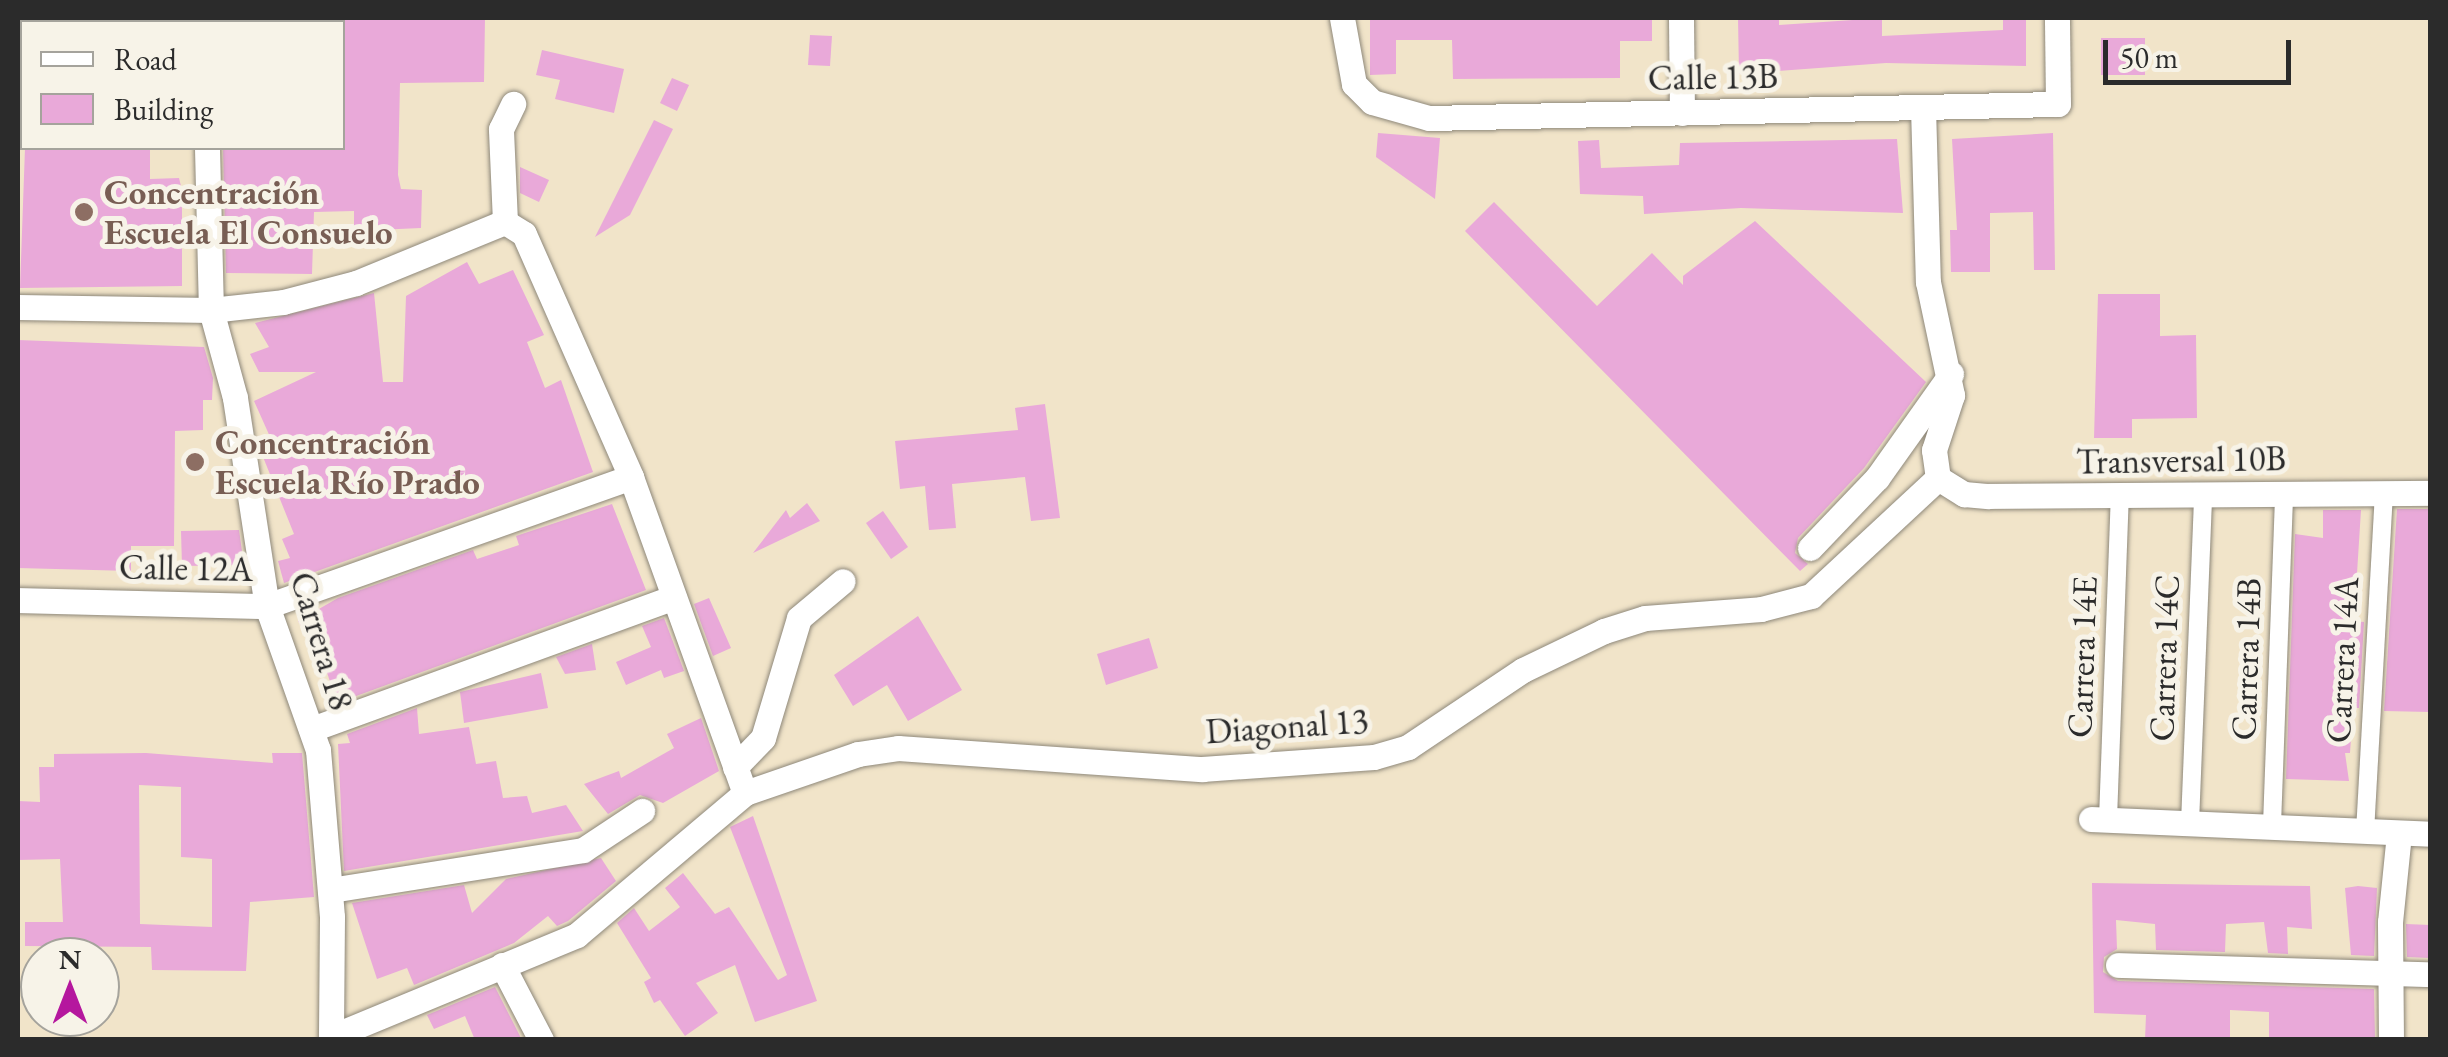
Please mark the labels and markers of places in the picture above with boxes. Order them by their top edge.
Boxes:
place label: Concentración Escuela El Consuelo [104,171,393,253]
marker: Concentración Escuela El Consuelo [73,201,95,223]
place label: Concentración Escuela Río Prado [215,421,480,503]
marker: Concentración Escuela Río Prado [184,451,206,473]

